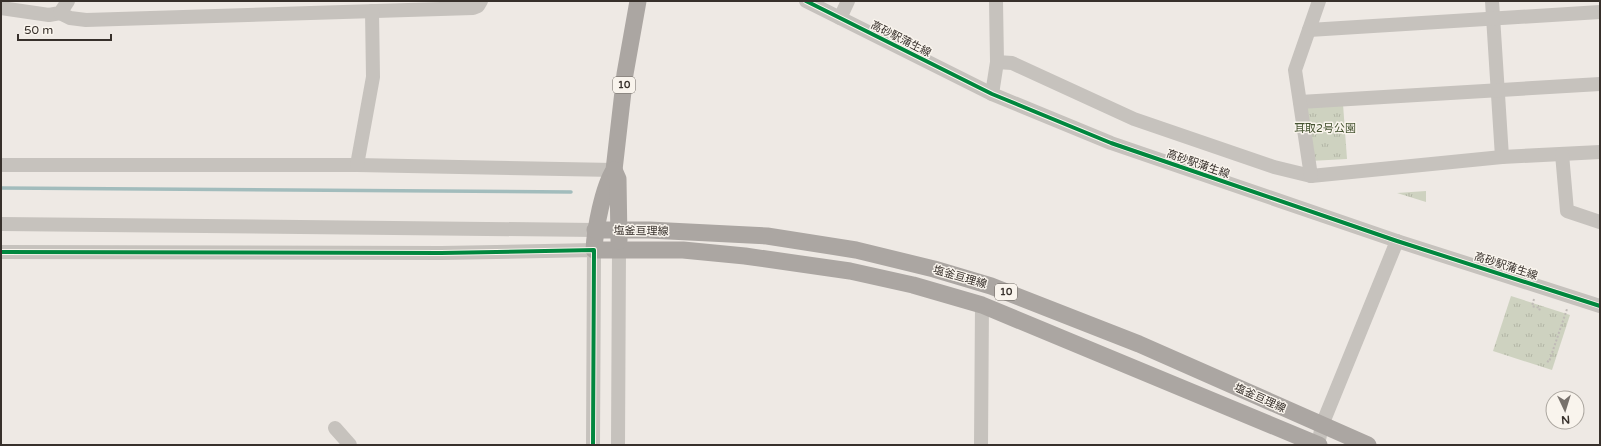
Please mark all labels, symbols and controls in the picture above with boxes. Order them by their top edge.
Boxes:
scale bar [18,16,111,42]
street label: 高砂駅蒲生線 [869,18,933,60]
text: 50 m [24,23,53,37]
road number: 10 [613,77,635,93]
park label: 耳取2号公園 [1294,122,1356,135]
street label: 高砂駅蒲生線 [1165,147,1231,181]
street label: 塩釜亘理線 [613,224,669,238]
street label: 高砂駅蒲生線 [1473,250,1539,282]
street label: 塩釜亘理線 [932,263,988,291]
road number: 10 [995,284,1017,300]
street label: 塩釜亘理線 [1232,381,1288,415]
north arrow [1545,390,1585,430]
text: N [1561,413,1571,426]

